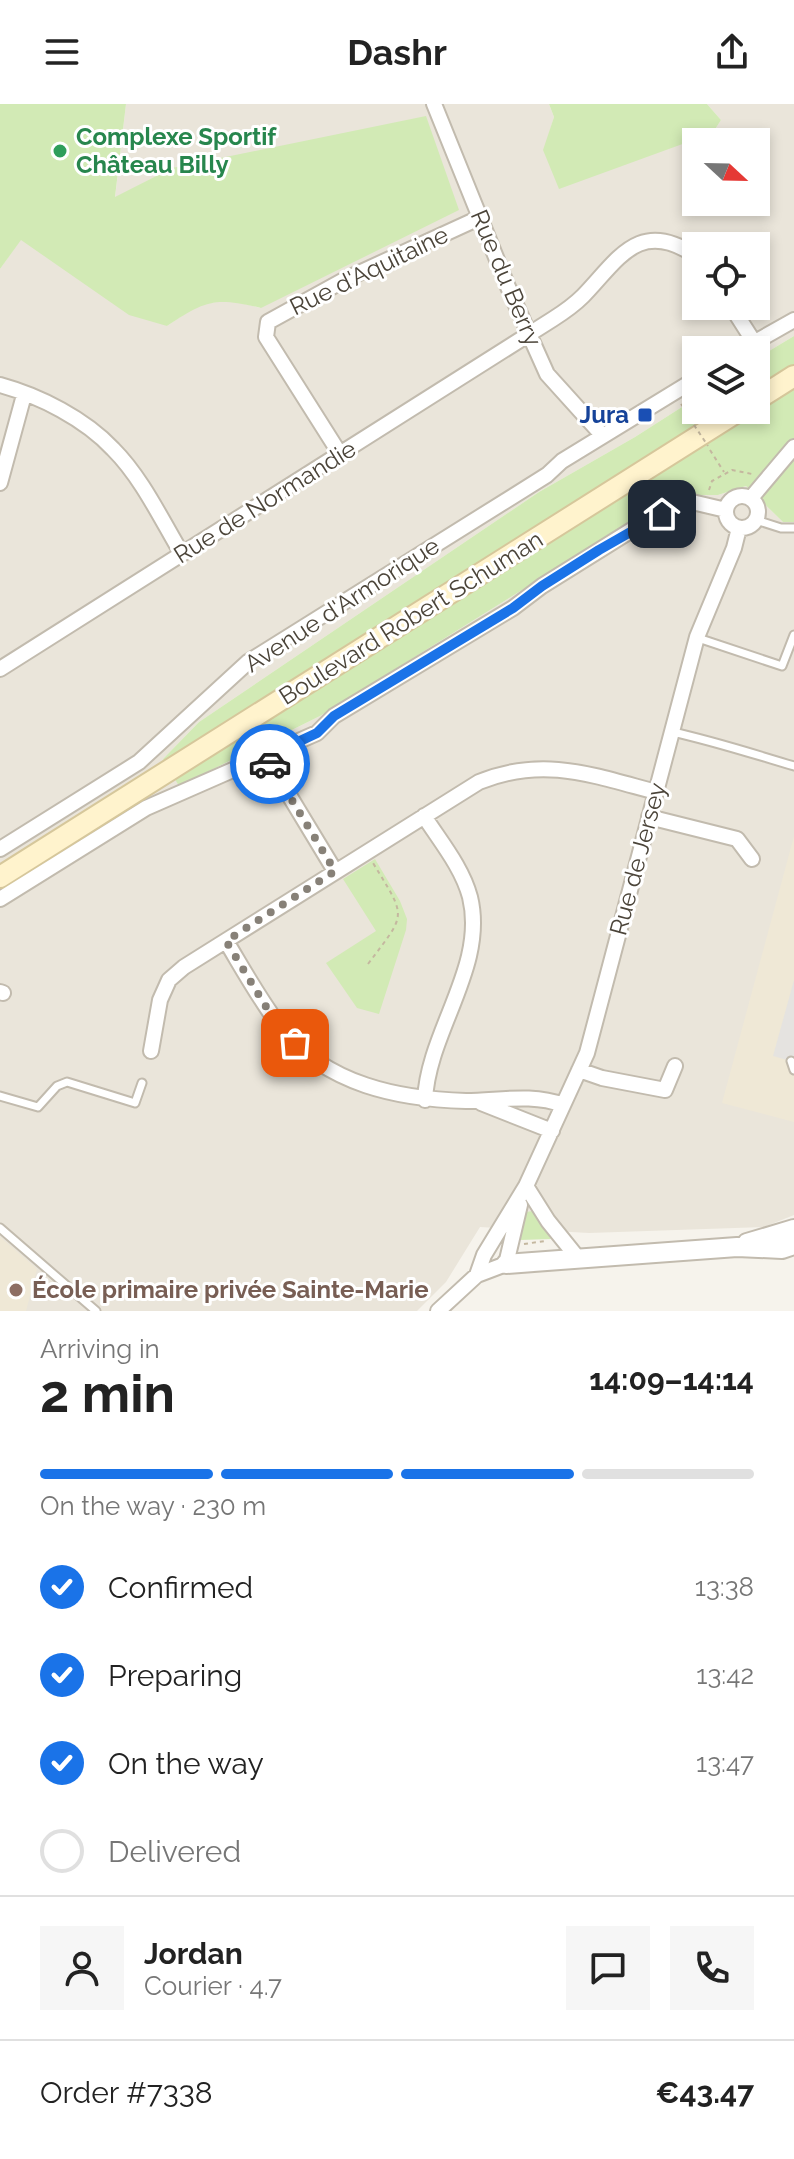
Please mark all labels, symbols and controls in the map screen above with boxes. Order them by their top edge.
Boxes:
icon: menu [40,30,84,74]
icon: share [710,30,754,74]
text: Dashr [347,31,447,73]
place label: Complexe Sportif Château Billy [76,122,277,179]
north arrow [682,128,770,216]
map controls [682,128,770,424]
marker: Complexe Sportif Château Billy [51,142,69,160]
street label: Rue du Berry [465,205,548,350]
street label: Rue d'Aquitaine [285,220,453,321]
button: locate [682,232,770,320]
button: layers [682,336,770,424]
place label: Jura [580,400,629,429]
marker: Jura [636,406,654,424]
street label: Rue de Normandie [168,434,361,569]
pin [628,480,696,548]
icon: home [640,492,684,536]
street label: Boulevard Robert Schuman [273,524,548,711]
street label: Avenue d'Armorique [239,531,444,678]
courier [230,724,310,804]
icon: car [248,742,292,786]
street label: Rue de Jersey [603,779,672,938]
pin [261,1009,329,1077]
icon: bag [273,1021,317,1065]
place label: École primaire privée Sainte-Marie [32,1275,429,1304]
marker: École primaire privée Sainte-Marie [7,1281,25,1299]
text: Arriving in [40,1334,160,1364]
text: 14:09–14:14 [589,1362,754,1397]
text: 2 min [40,1363,175,1424]
text: On the way · 230 m [40,1491,266,1521]
icon: check [40,1565,84,1609]
text: Confirmed [108,1570,253,1605]
text: 13:38 [695,1572,754,1602]
icon: check [40,1653,84,1697]
text: Preparing [108,1658,242,1693]
text: 13:42 [696,1660,754,1690]
icon: check [40,1741,84,1785]
text: On the way [108,1746,264,1781]
text: 13:47 [696,1748,754,1778]
text: Delivered [108,1834,241,1869]
button: person [40,1926,124,2010]
button: chat [566,1926,650,2010]
button: phone [670,1926,754,2010]
text: Jordan [144,1936,243,1971]
text: Courier · 4.7 [144,1971,282,2001]
text: Order #7338 [40,2075,213,2110]
text: €43.47 [655,2075,754,2110]

